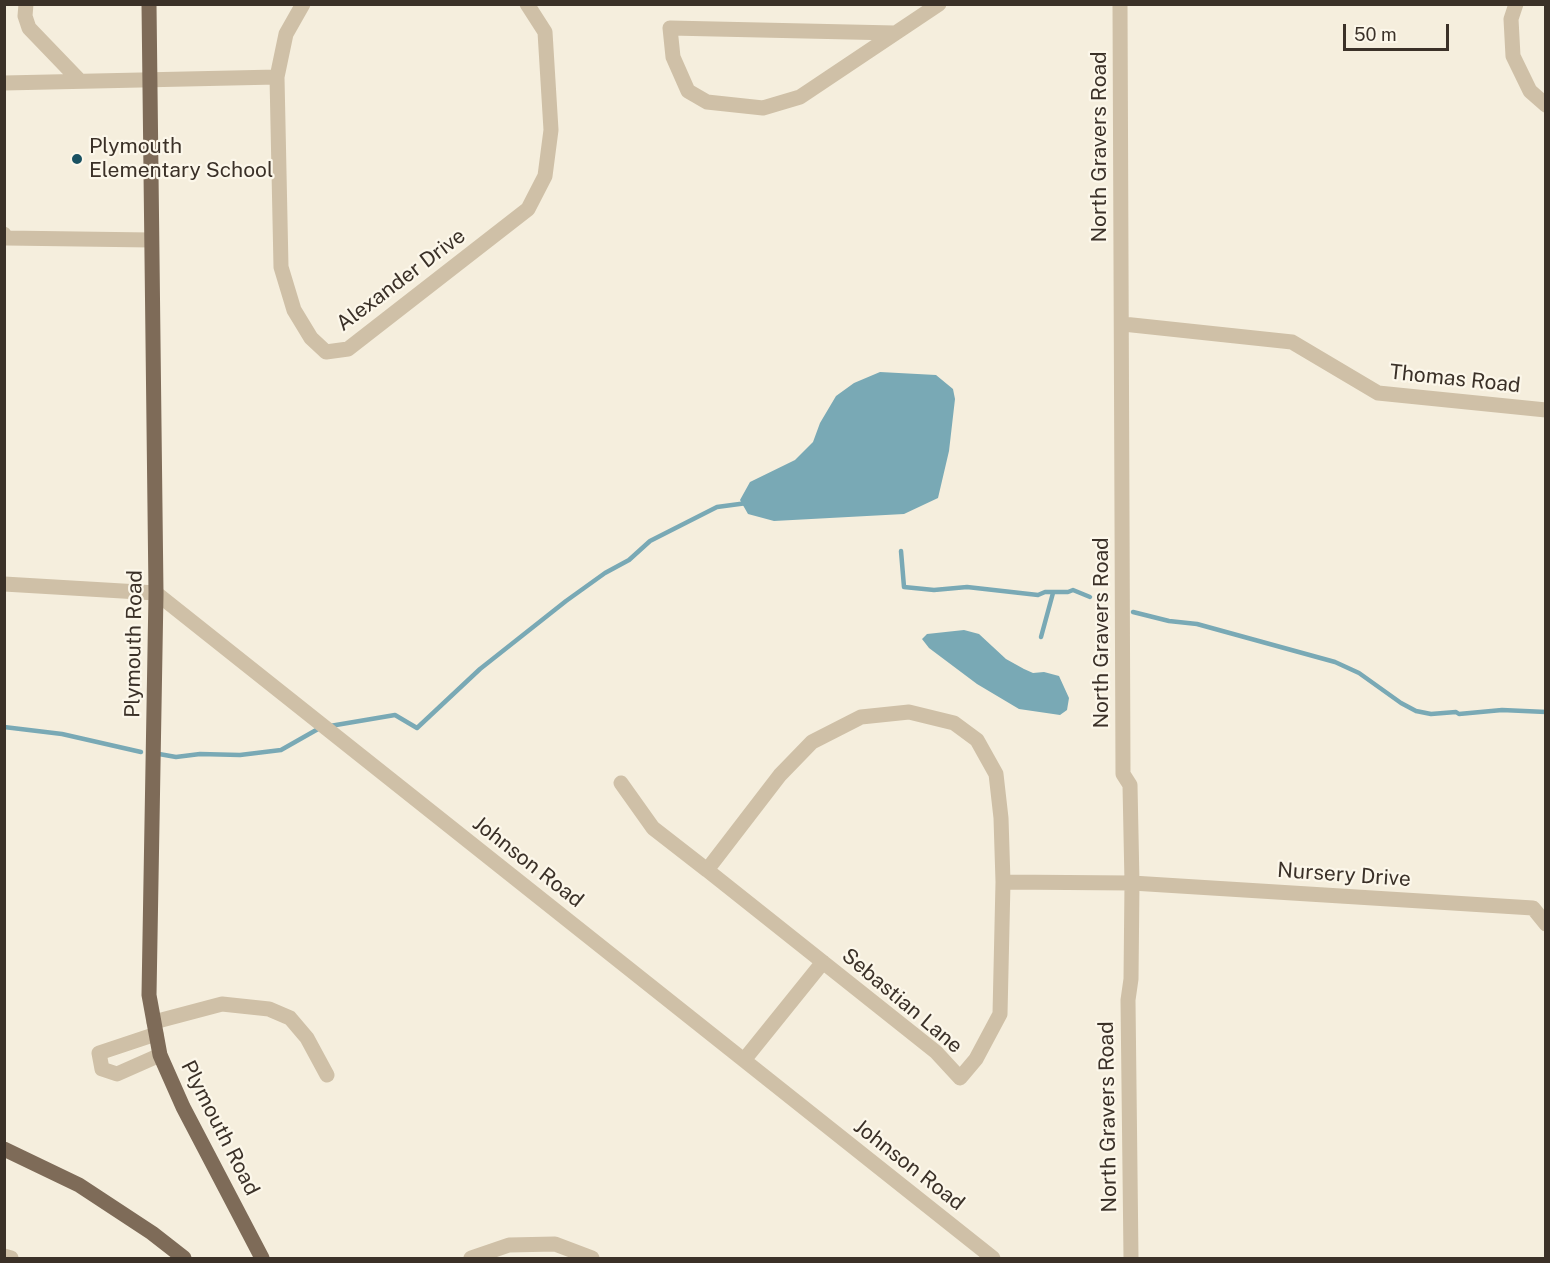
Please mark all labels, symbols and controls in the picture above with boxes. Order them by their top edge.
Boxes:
scale bar [1346,12,1452,50]
text: 50 m [1354,24,1397,45]
street label: North Gravers Road [1087,51,1113,243]
place label: Plymouth Elementary School [89,134,273,184]
marker: Plymouth Elementary School [70,152,84,166]
street label: Alexander Drive [332,223,470,337]
street label: Thomas Road [1388,360,1522,398]
street label: North Gravers Road [1089,537,1115,729]
street label: Plymouth Road [120,570,148,718]
street label: Johnson Road [468,811,588,913]
street label: Nursery Drive [1276,858,1412,892]
street label: Sebastian Lane [837,943,967,1059]
street label: North Gravers Road [1094,1021,1122,1213]
street label: Plymouth Road [175,1056,265,1200]
street label: Johnson Road [849,1114,969,1216]

